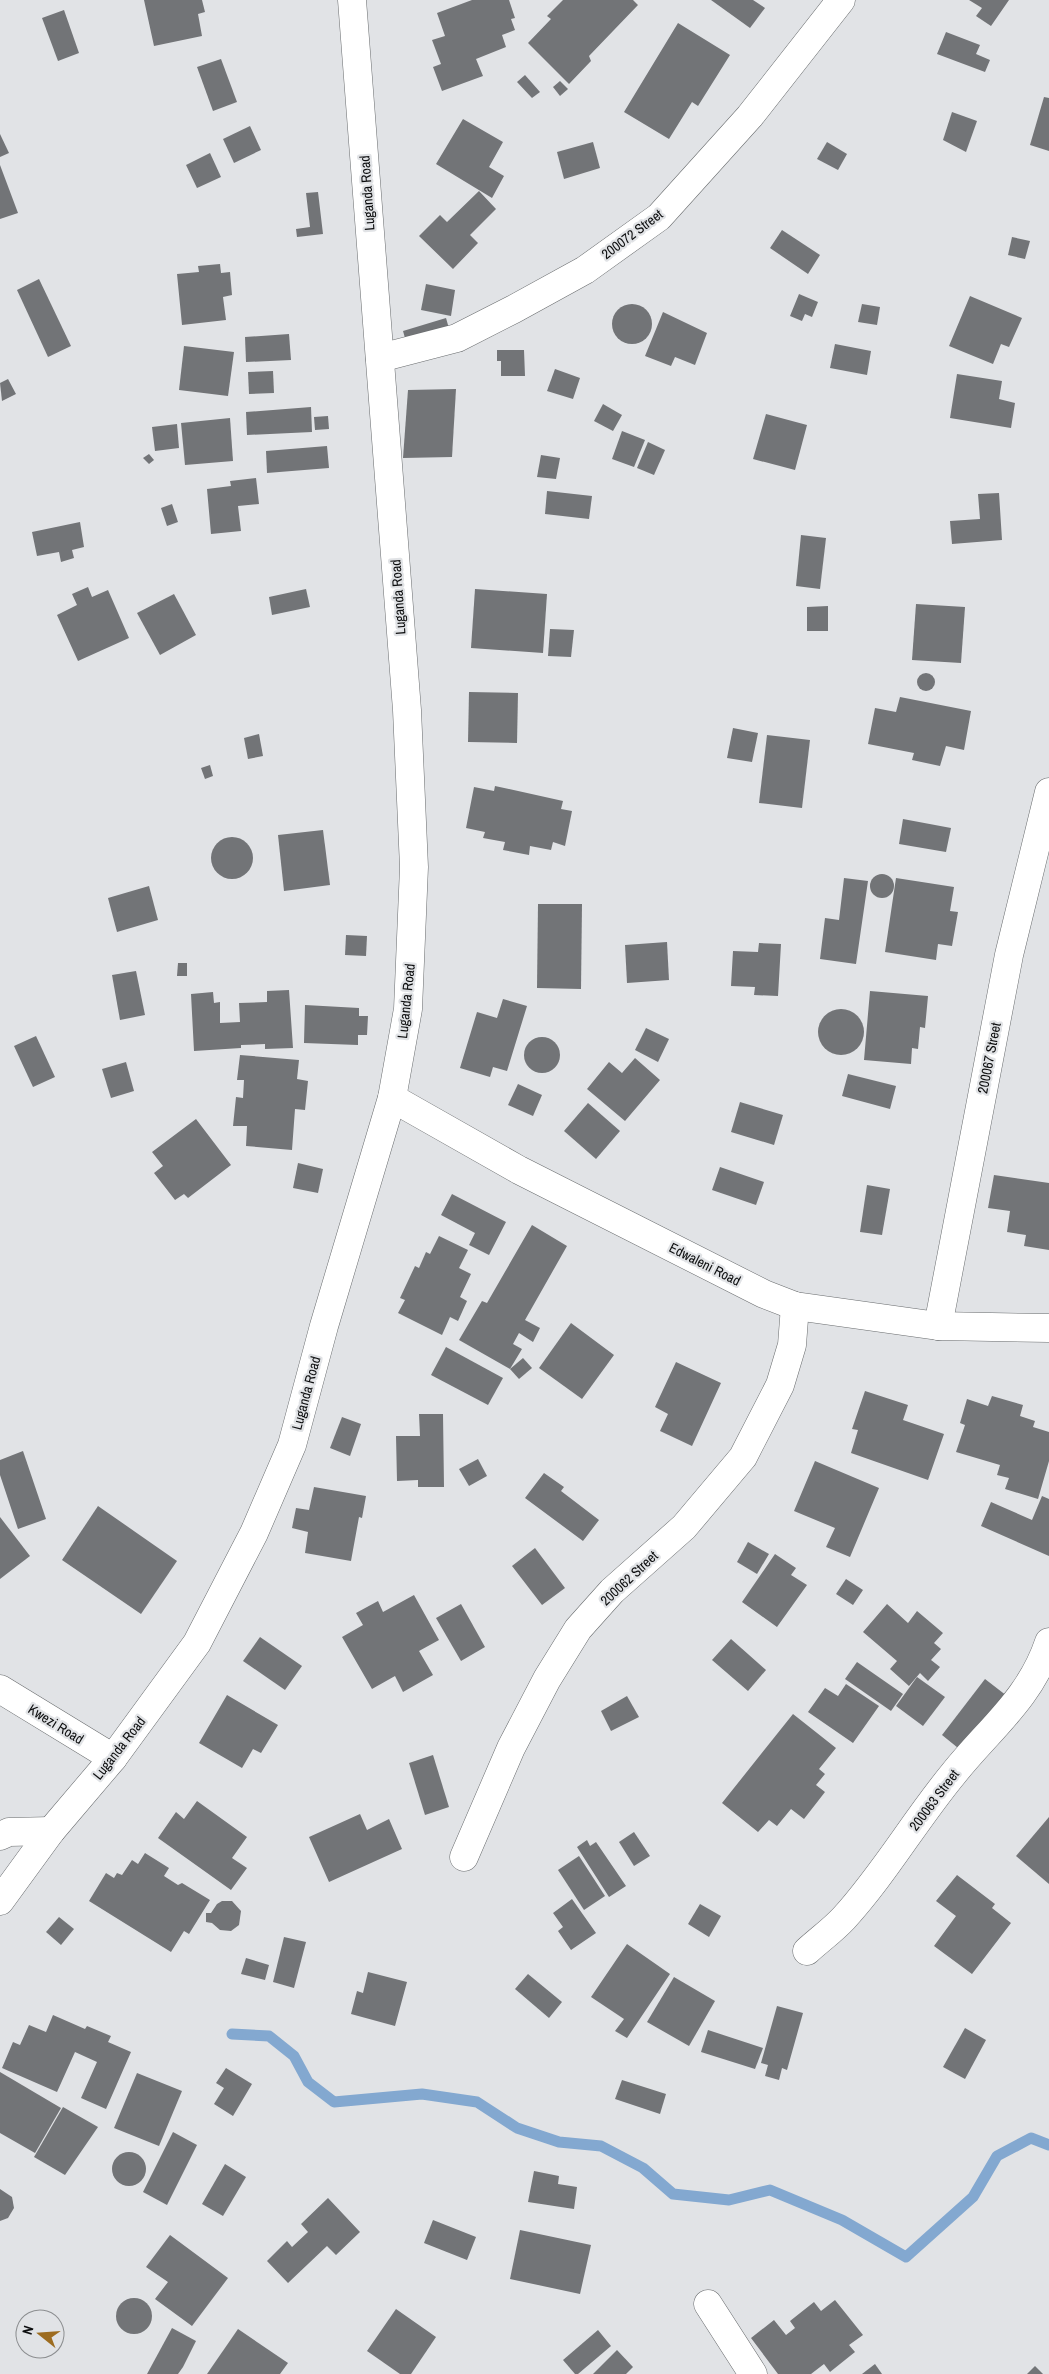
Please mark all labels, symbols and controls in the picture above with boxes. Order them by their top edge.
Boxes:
street label: Luganda Road [355,155,379,231]
street label: 200072 Street [598,205,666,263]
street label: Luganda Road [386,559,410,635]
street label: Luganda Road [393,963,419,1039]
street label: 200067 Street [973,1021,1005,1095]
street label: Edwaleni Road [666,1238,744,1290]
street label: Luganda Road [288,1354,324,1432]
street label: 200062 Street [596,1547,662,1609]
street label: Kwezi Road [25,1700,87,1748]
street label: Luganda Road [89,1713,149,1783]
street label: 200063 Street [905,1766,963,1834]
north arrow [15,2309,65,2359]
text: N [18,2324,37,2337]

